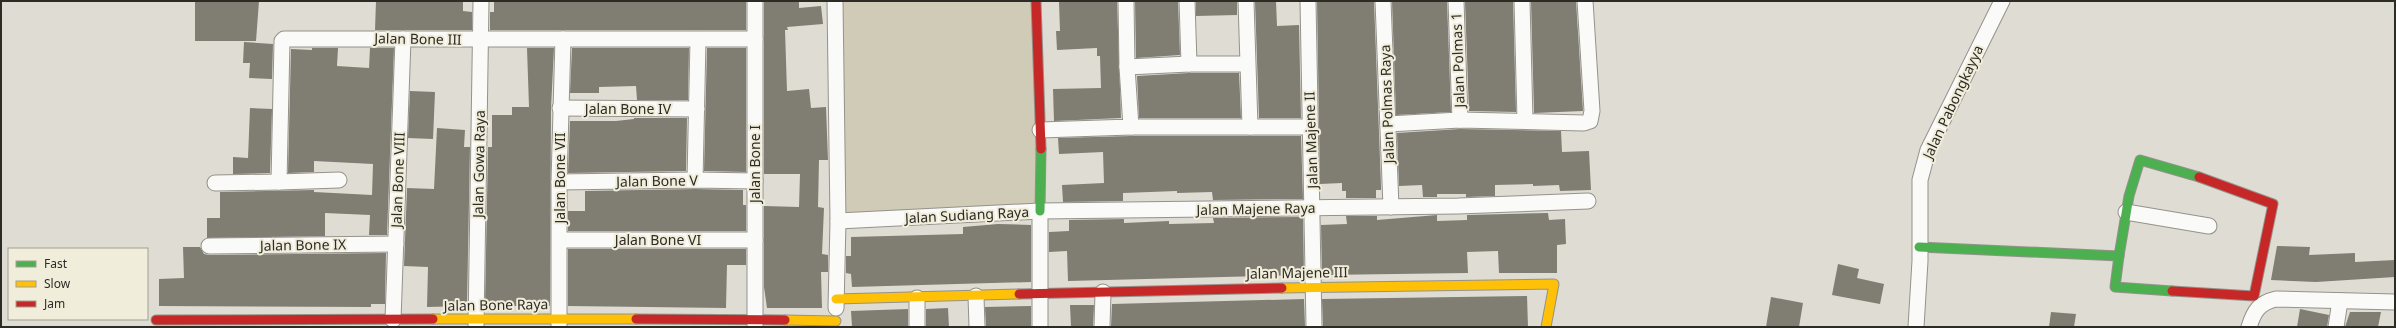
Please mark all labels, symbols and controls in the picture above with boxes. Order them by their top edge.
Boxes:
street label: Jalan Polmas 1 [1446,12,1469,110]
street label: Jalan Bone III [372,28,462,49]
street label: Jalan Pabongkayya [1917,42,1987,164]
street label: Jalan Polmas Raya [1375,44,1398,166]
street label: Jalan Majene II [1299,91,1322,191]
street label: Jalan Bone IV [583,99,672,118]
street label: Jalan Gowa Raya [468,110,489,220]
street label: Jalan Bone I [745,125,764,205]
street label: Jalan Bone VIII [386,132,409,230]
street label: Jalan Bone VII [550,132,569,226]
street label: Jalan Bone V [614,170,699,191]
street label: Jalan Majene Raya [1194,198,1316,219]
street label: Jalan Sudiang Raya [902,202,1030,227]
street label: Jalan Bone VI [613,230,701,249]
street label: Jalan Bone IX [258,234,347,255]
legend [8,248,148,320]
text: Fast [44,255,68,272]
street label: Jalan Majene III [1244,262,1348,283]
text: Slow [44,275,71,292]
street label: Jalan Bone Raya [441,294,549,315]
text: Jam [43,295,65,312]

